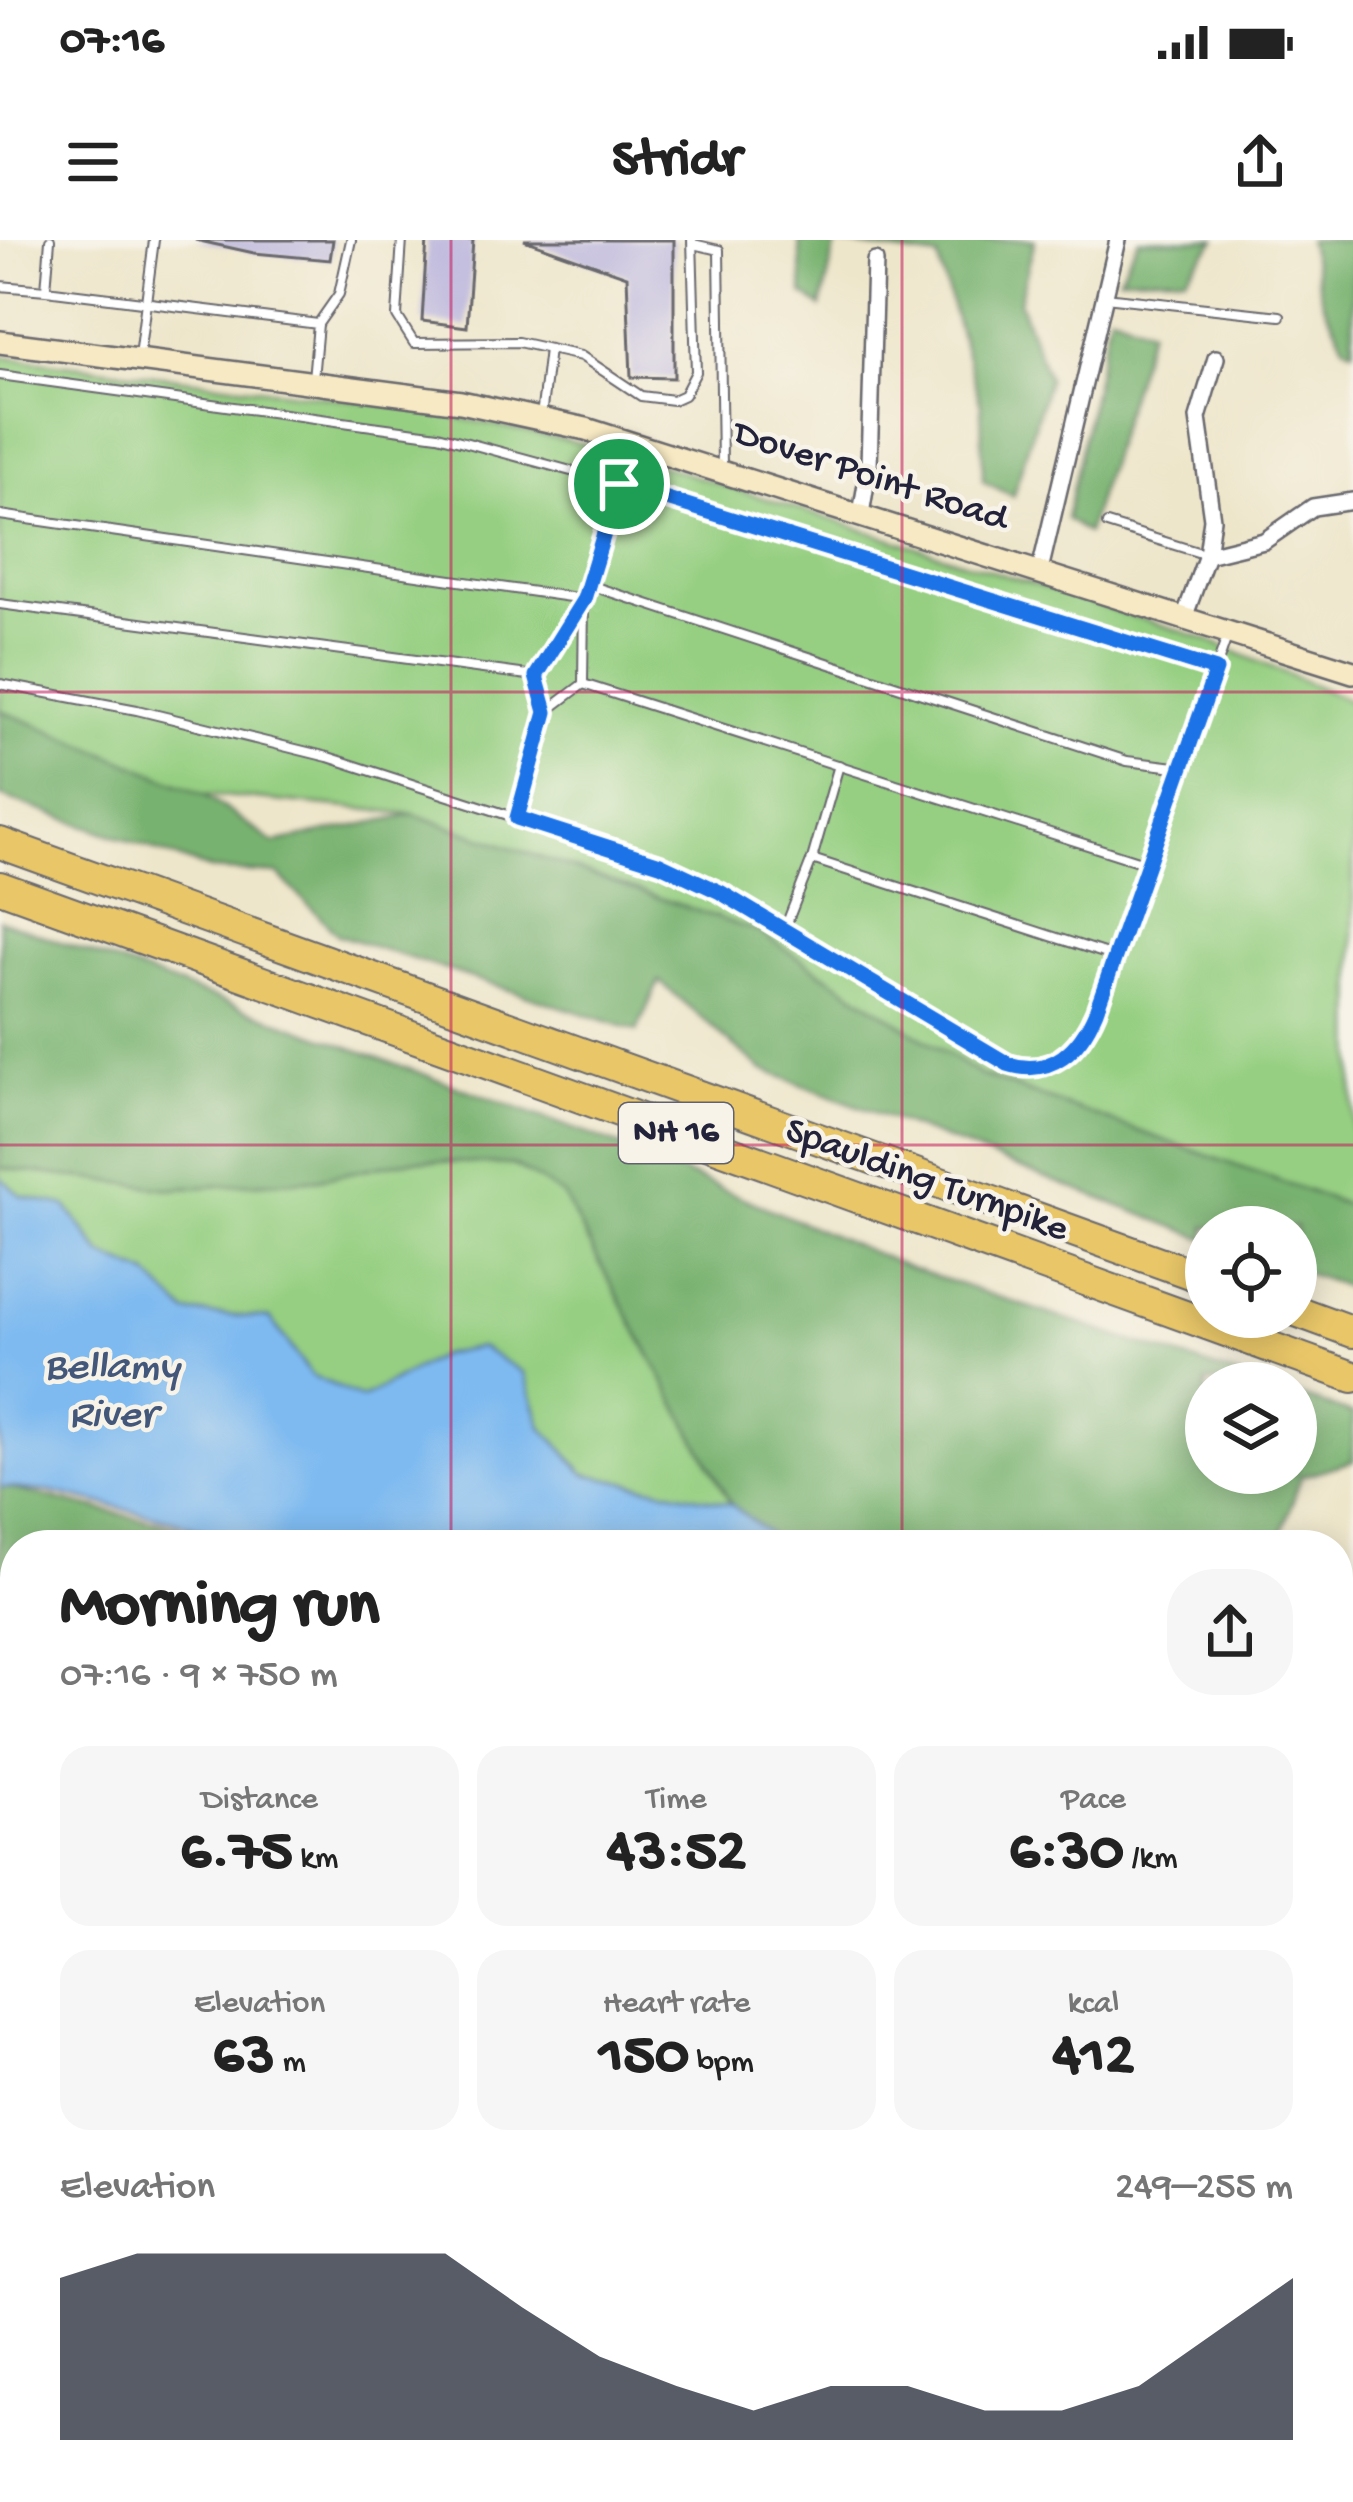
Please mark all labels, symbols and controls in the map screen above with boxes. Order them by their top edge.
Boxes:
text: 07:16 [60,16,164,69]
icon: menu [60,129,126,195]
icon: share [1227,129,1293,195]
text: Stridr [612,130,741,194]
street label: Dover Point Road [724,411,1016,545]
pin [568,433,670,535]
icon: arrive [586,451,652,517]
road number: NH 16 [619,1103,733,1163]
street label: Spaulding Turnpike [778,1109,1075,1255]
map controls [1185,1206,1317,1494]
button: locate [1185,1206,1317,1338]
water label: Bellamy River [44,1345,182,1442]
button: layers [1185,1362,1317,1494]
button: share [1167,1569,1293,1695]
text: Morning run [60,1570,379,1648]
text: 07:16 · 9 × 750 m [60,1654,338,1700]
text: Distance [201,1782,318,1820]
text: Time [646,1782,707,1820]
text: Pace [1061,1782,1126,1820]
text: 6.75 [181,1820,293,1890]
text: 43:52 [607,1820,746,1890]
text: 6:30 [1009,1820,1124,1890]
text: km [293,1841,338,1879]
text: /km [1124,1841,1178,1879]
text: Elevation [194,1986,325,2024]
text: Heart rate [603,1986,750,2024]
text: kcal [1068,1986,1119,2024]
text: 63 [213,2024,275,2094]
text: 150 [599,2024,689,2094]
text: 412 [1052,2024,1135,2094]
text: m [275,2045,306,2083]
text: bpm [689,2045,754,2083]
text: Elevation [60,2166,215,2212]
text: 249–255 m [1115,2166,1293,2212]

